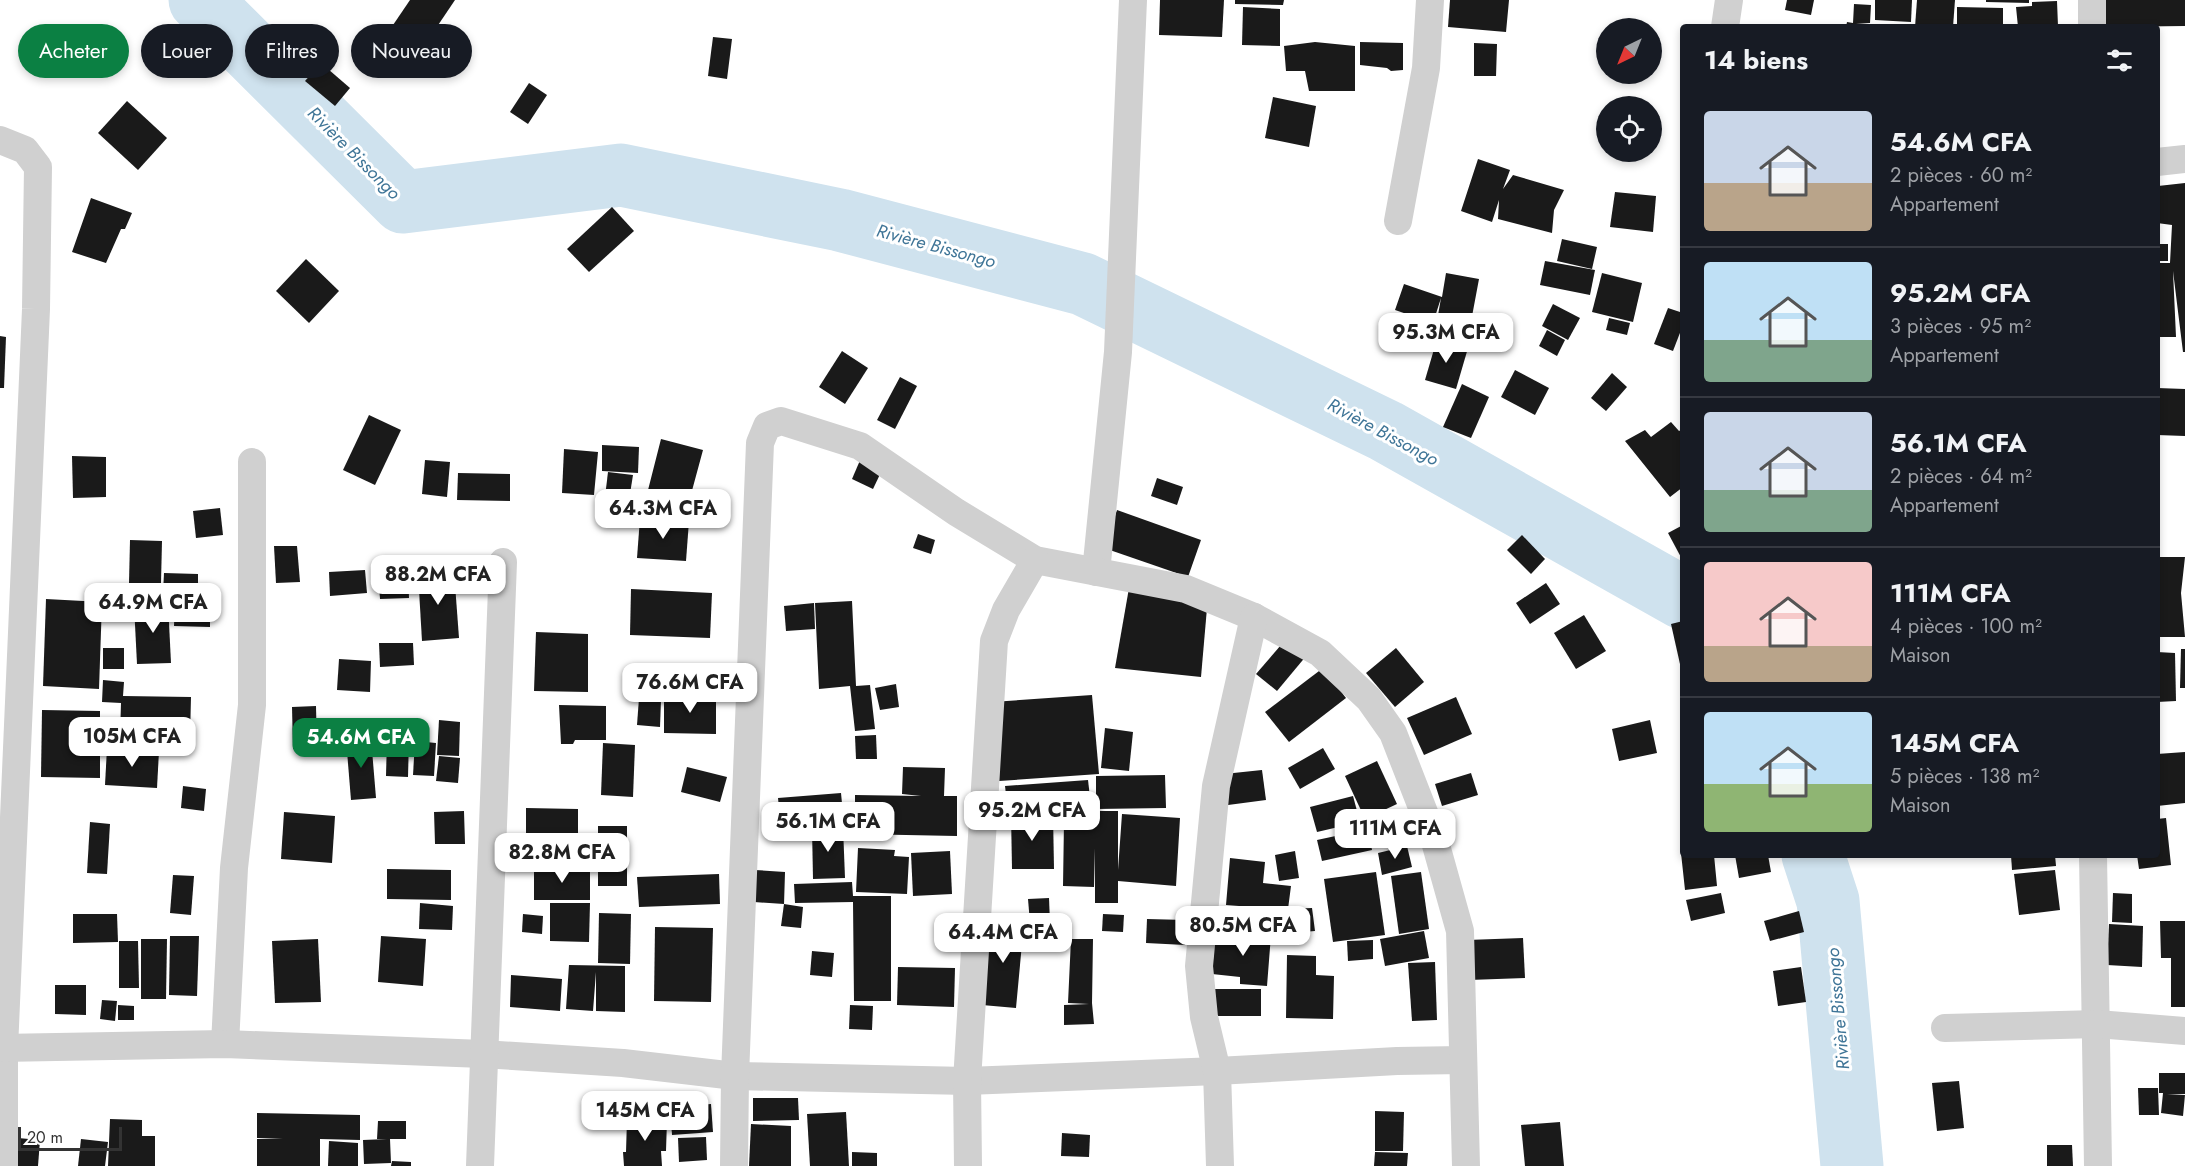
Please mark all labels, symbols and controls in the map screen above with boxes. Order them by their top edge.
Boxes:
north arrow [1596,18,1662,84]
map controls [1596,18,1662,162]
chip: Acheter [18,24,129,78]
chip: Louer [141,24,233,78]
chip: Filtres [245,24,339,78]
chip: Nouveau [351,24,472,78]
text: 14 biens [1704,41,1808,79]
icon: filters [2103,44,2136,77]
button: locate [1596,96,1662,162]
water label: Rivière Bissongo [302,101,407,206]
text: 54.6M CFA [1890,123,2032,161]
icon: home [1752,135,1824,207]
text: 2 pièces · 60 m² [1890,161,2032,190]
text: Appartement [1890,190,1999,219]
water label: Rivière Bissongo [874,218,999,274]
text: 95.2M CFA [1890,274,2030,312]
icon: home [1752,286,1824,358]
text: 3 pièces · 95 m² [1890,312,2031,341]
pin: 95.3M CFA [1377,313,1515,364]
text: 95.3M CFA [1392,318,1500,347]
text: Appartement [1890,341,1999,370]
water label: Rivière Bissongo [1323,392,1443,472]
text: 56.1M CFA [1890,424,2027,462]
icon: home [1752,436,1824,508]
text: 2 pièces · 64 m² [1890,462,2032,491]
pin: 64.3M CFA [594,489,732,540]
text: Appartement [1890,491,1999,520]
text: 64.3M CFA [609,494,717,523]
pin: 88.2M CFA [369,555,507,606]
text: 88.2M CFA [385,560,491,589]
text: 111M CFA [1890,574,2011,612]
pin: 64.9M CFA [84,583,222,634]
icon: home [1752,586,1824,658]
text: 64.9M CFA [98,588,208,617]
text: 4 pièces · 100 m² [1890,612,2042,641]
text: Maison [1890,641,1951,670]
pin: 76.6M CFA [621,663,759,714]
text: 76.6M CFA [636,668,744,697]
pin: 105M CFA [70,717,194,768]
pin: 54.6M CFA [292,718,430,769]
text: 105M CFA [83,722,181,751]
text: 54.6M CFA [307,723,415,752]
text: 145M CFA [1890,724,2019,762]
icon: home [1752,736,1824,808]
text: 5 pièces · 138 m² [1890,762,2039,791]
pin: 95.2M CFA [963,791,1101,842]
text: Maison [1890,791,1951,820]
text: 95.2M CFA [978,796,1086,825]
pin: 56.1M CFA [759,802,897,853]
text: 56.1M CFA [775,807,881,836]
pin: 111M CFA [1333,809,1457,860]
text: 111M CFA [1349,814,1441,843]
pin: 82.8M CFA [493,833,631,884]
text: 82.8M CFA [509,838,615,867]
pin: 80.5M CFA [1174,906,1312,957]
text: 80.5M CFA [1189,911,1297,940]
pin: 64.4M CFA [934,913,1072,964]
text: 64.4M CFA [948,918,1058,947]
water label: Rivière Bissongo [1820,947,1856,1071]
pin: 145M CFA [583,1091,707,1142]
text: 145M CFA [595,1096,695,1125]
scale bar [18,1124,122,1152]
text: 20 m [27,1126,63,1149]

